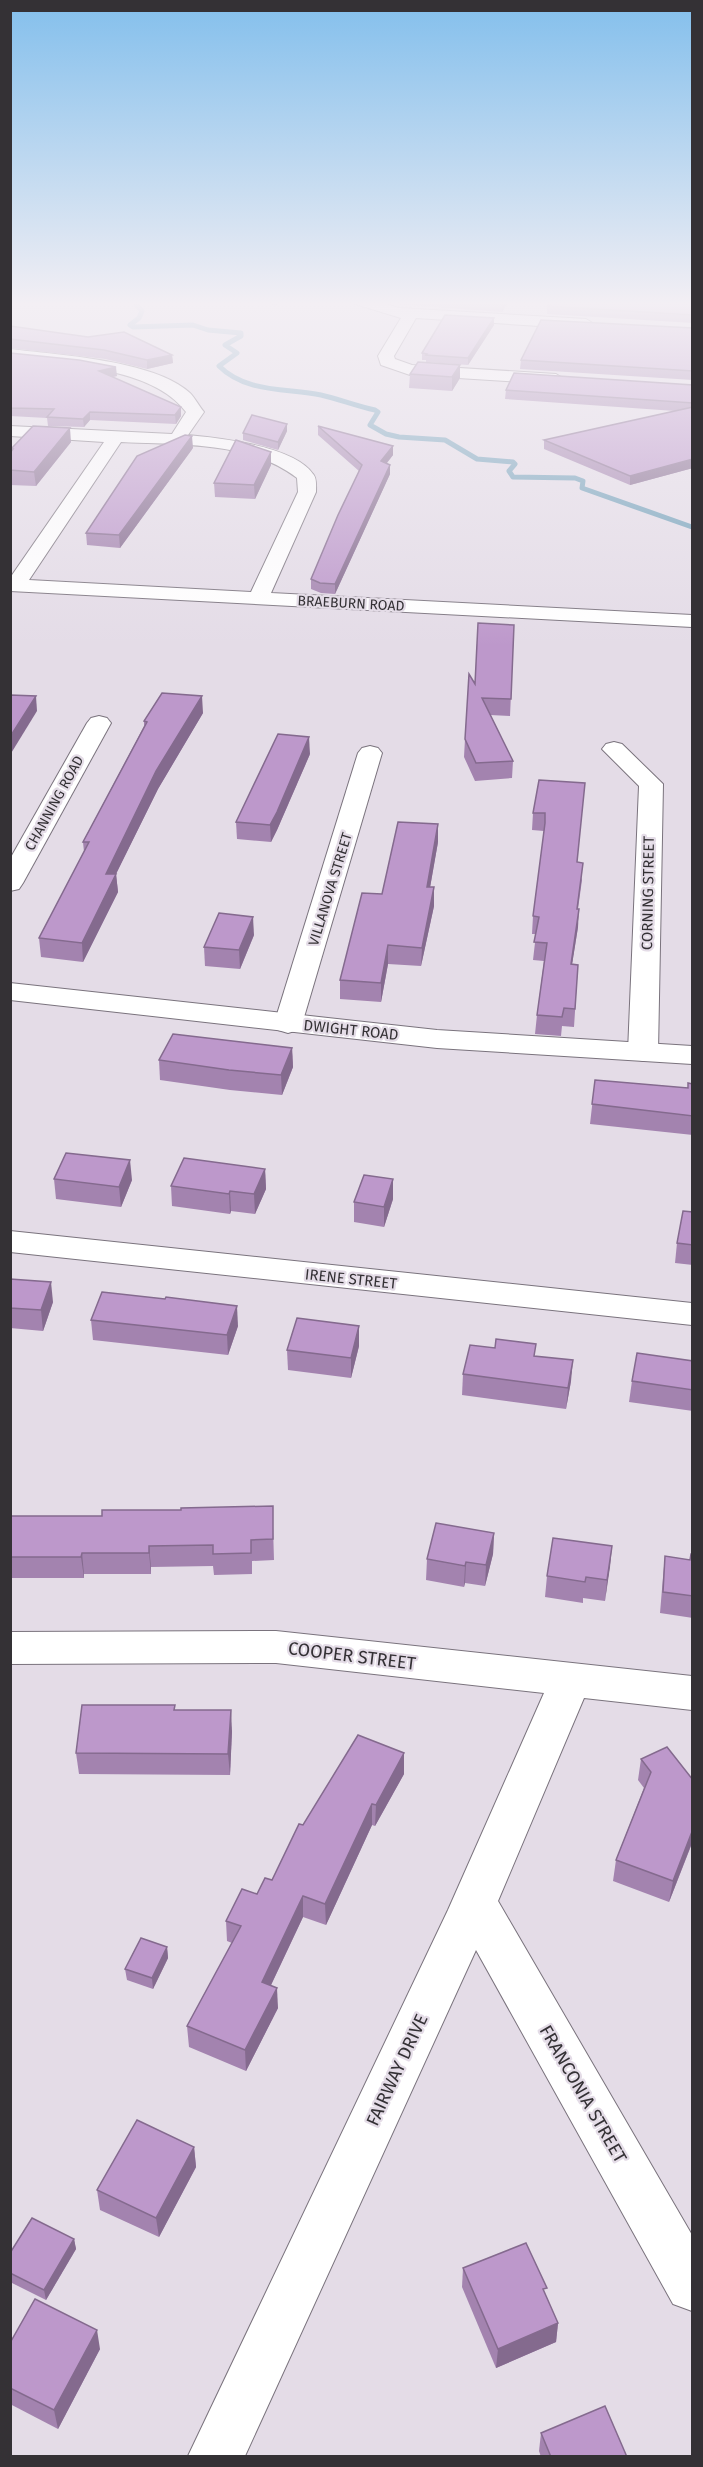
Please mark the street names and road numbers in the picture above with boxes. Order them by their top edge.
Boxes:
street label: BRAEBURN ROAD [297,592,405,615]
street label: CHANNING ROAD [21,753,87,854]
street label: VILLANOVA STREET [305,830,356,948]
street label: CORNING STREET [638,835,658,950]
street label: DWIGHT ROAD [303,1016,399,1044]
street label: IRENE STREET [304,1265,398,1293]
street label: COOPER STREET [287,1637,418,1675]
street label: FAIRWAY DRIVE [361,2011,433,2129]
street label: FRANCONIA STREET [535,2021,632,2167]

